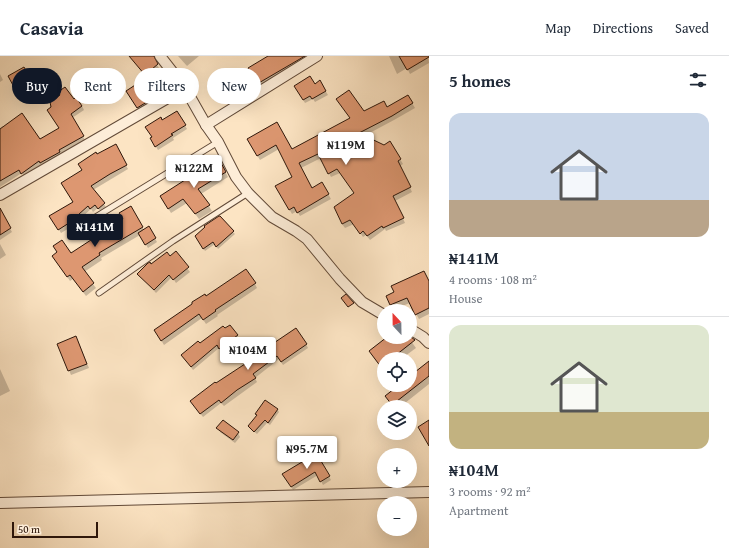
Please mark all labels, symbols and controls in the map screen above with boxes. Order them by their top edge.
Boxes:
text: Casavia [20,14,83,42]
text: Map [545,18,571,38]
text: Directions [593,18,653,38]
text: Saved [675,18,709,38]
chip: Buy [12,68,62,104]
chip: Rent [70,68,126,104]
chip: Filters [134,68,199,104]
chip: New [207,68,261,104]
text: 5 homes [449,68,511,93]
icon: filters [687,69,709,91]
pin: ₦119M [318,132,374,166]
text: ₦119M [327,135,365,154]
icon: home [543,139,615,211]
pin: ₦122M [166,155,222,189]
text: ₦122M [175,158,213,177]
pin: ₦141M [67,214,123,248]
text: ₦141M [76,217,114,236]
text: ₦141M [449,245,499,270]
text: 4 rooms · 108 m² [449,270,537,289]
text: House [449,289,483,308]
north arrow [377,304,417,344]
map controls [377,304,417,536]
pin: ₦104M [220,337,276,371]
text: ₦104M [229,340,267,359]
icon: home [543,351,615,423]
button: locate [377,352,417,392]
button: layers [377,400,417,440]
pin: ₦95.7M [274,436,340,470]
text: ₦95.7M [286,439,328,458]
button: + [377,448,417,488]
text: ₦104M [449,457,499,482]
text: 3 rooms · 92 m² [449,482,531,501]
button: − [377,496,417,536]
text: Apartment [449,501,509,520]
scale bar [12,520,98,539]
text: 50 m [18,521,40,537]

